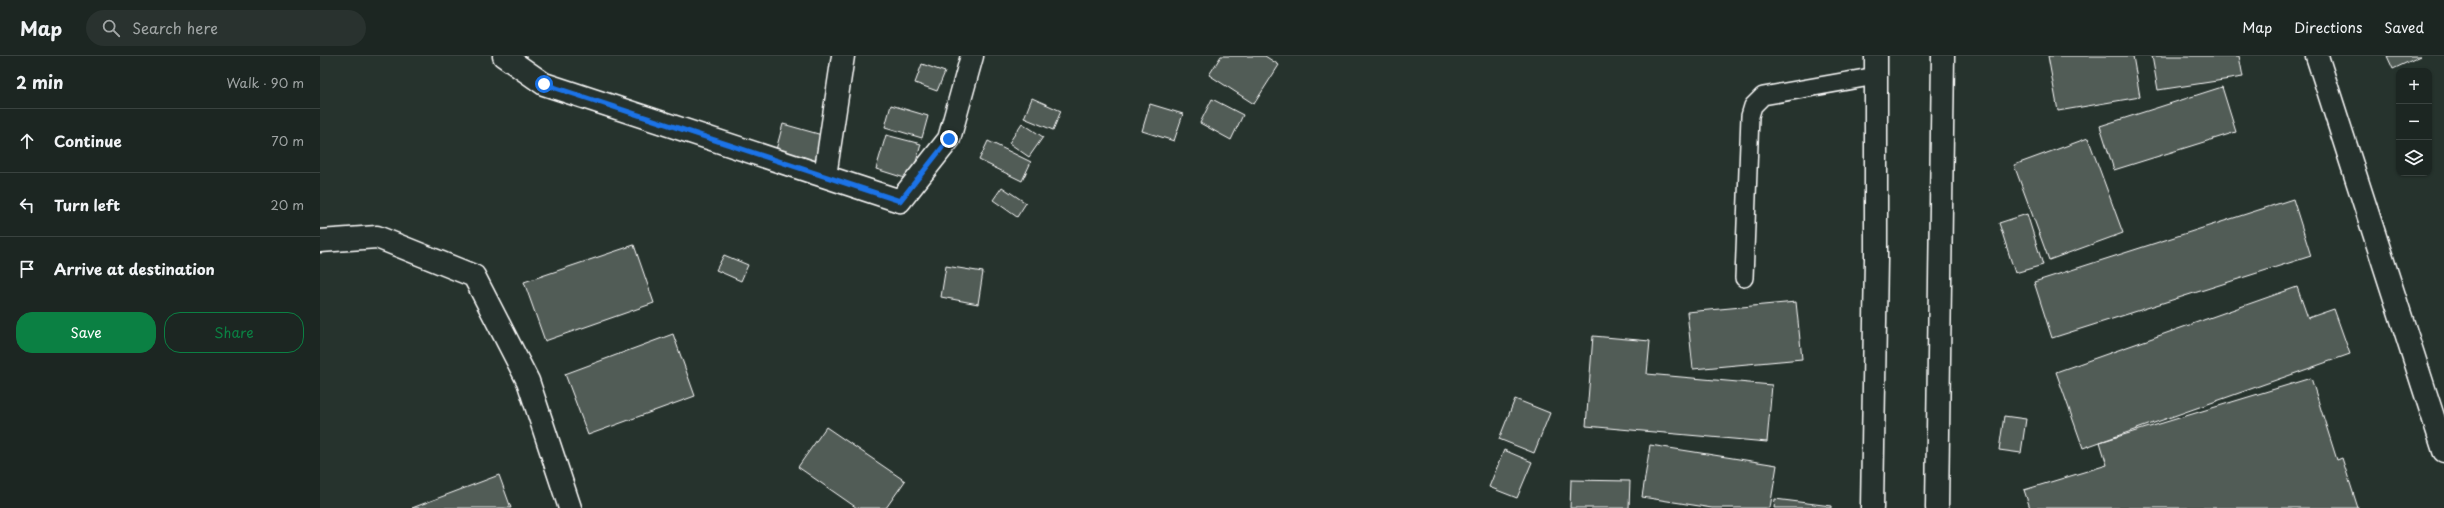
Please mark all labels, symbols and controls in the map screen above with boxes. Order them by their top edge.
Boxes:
search box [86,10,366,46]
text: Map [20,14,62,42]
text: Search here [132,16,218,39]
icon: search [100,17,122,39]
text: Map [2242,17,2272,38]
text: Directions [2294,17,2362,38]
text: Saved [2384,17,2424,38]
map controls [2396,68,2432,176]
button: + [2396,68,2432,104]
text: 2 min [16,69,63,95]
text: Walk · 90 m [227,73,304,92]
route start [535,75,553,93]
button: − [2396,104,2432,140]
text: Continue [54,129,122,152]
icon: ahead [16,130,38,152]
route end [940,130,958,148]
text: 70 m [271,131,304,150]
button: layers [2396,140,2432,176]
text: Turn left [54,193,120,216]
icon: left [16,194,38,216]
text: 20 m [270,195,304,214]
text: Arrive at destination [54,257,215,280]
icon: arrive [16,258,38,280]
button: Save [16,312,156,353]
button: Share [164,312,304,353]

